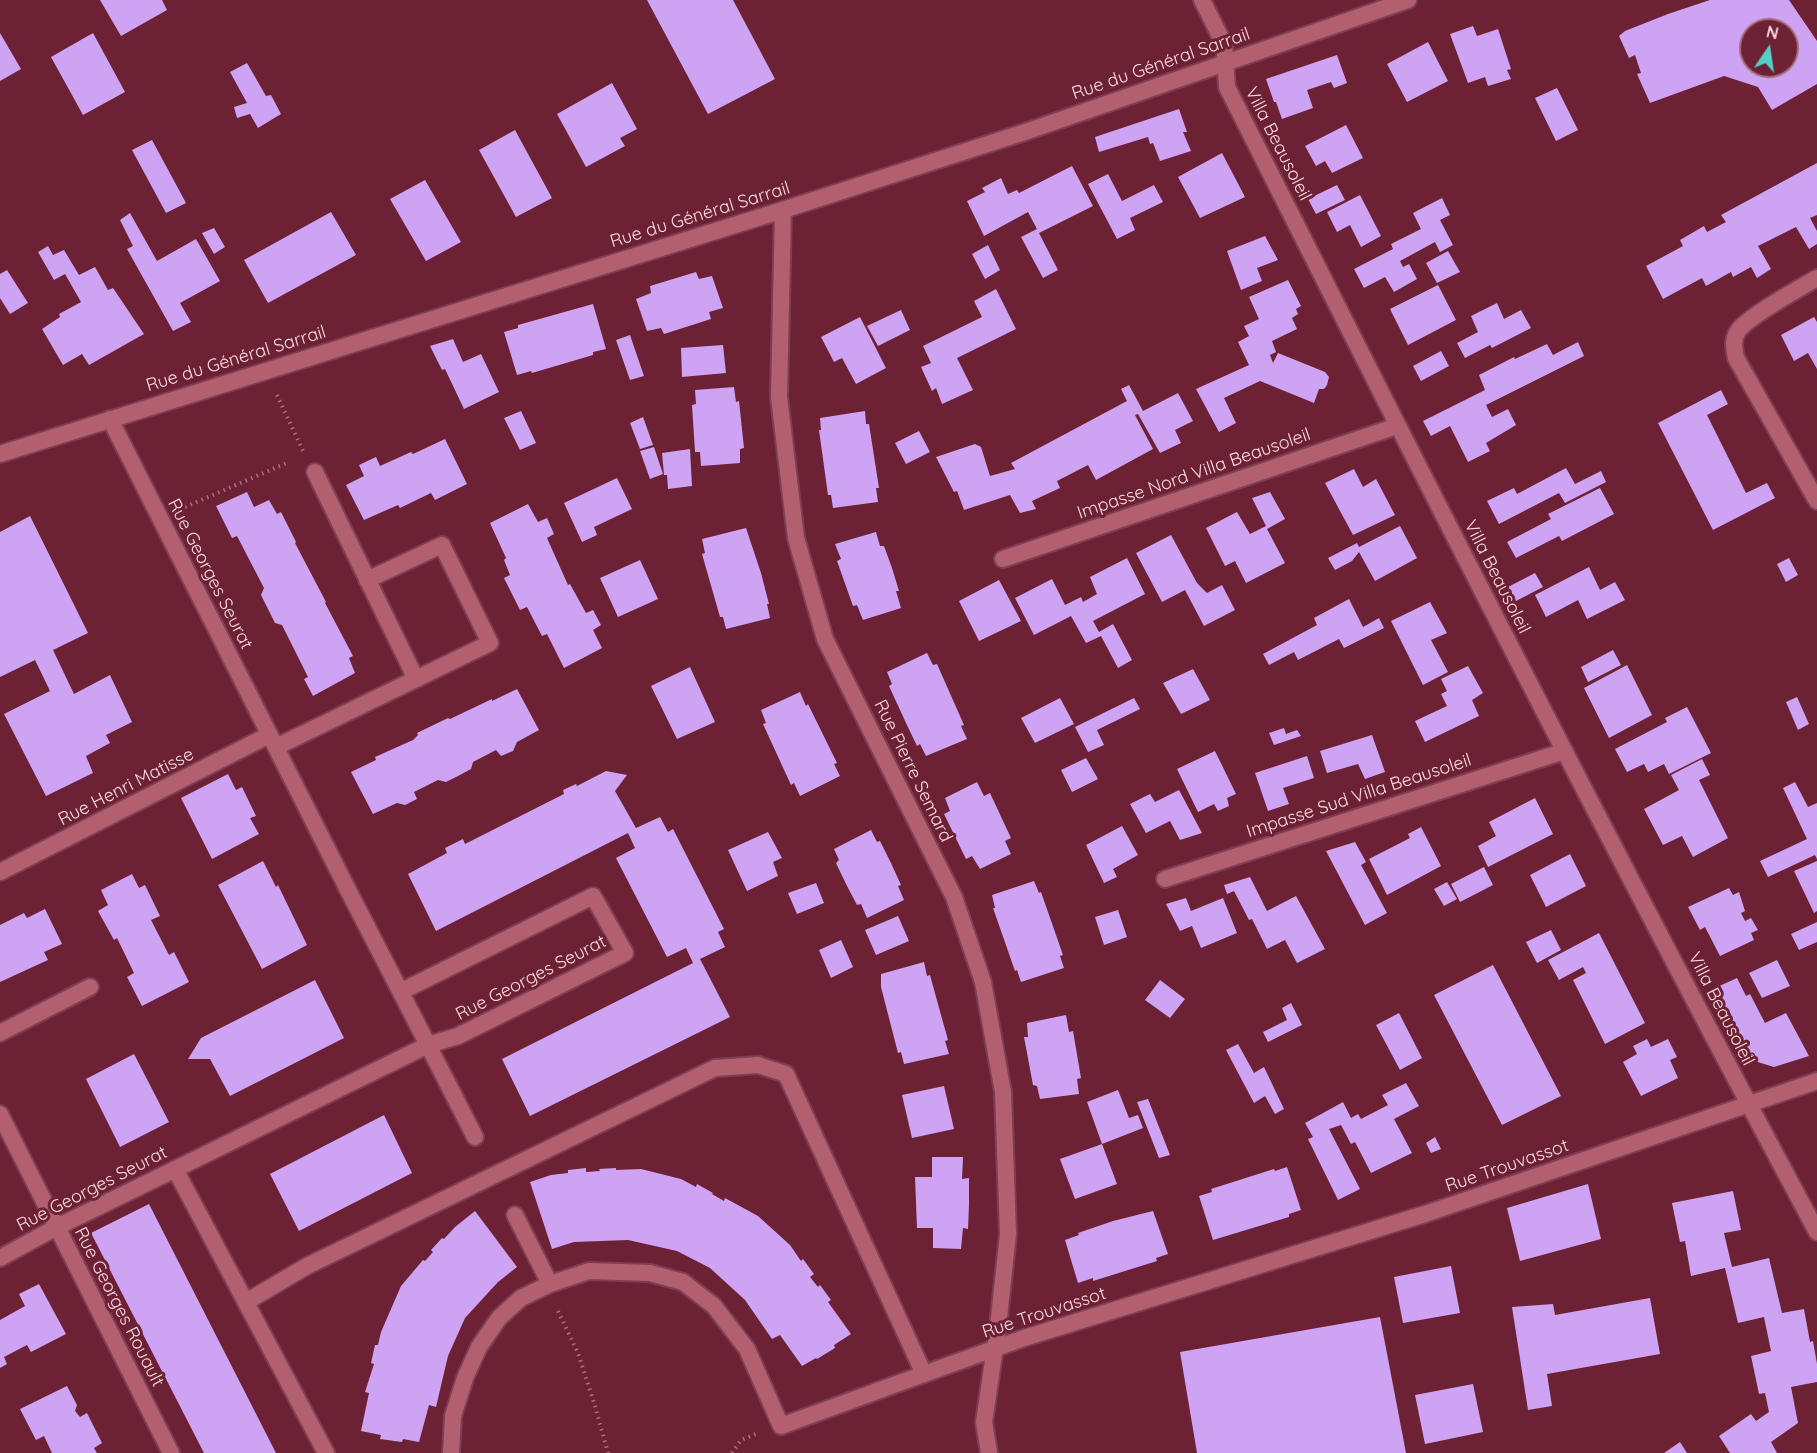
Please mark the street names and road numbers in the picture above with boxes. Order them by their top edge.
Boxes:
street label: Rue du Général Sarrail [1069,23,1253,105]
street label: Villa Beausoleil [1240,84,1316,204]
street label: Rue du Général Sarrail [607,177,793,253]
street label: Rue du Général Sarrail [143,321,329,397]
street label: Impasse Nord Villa Beausoleil [1075,424,1313,524]
street label: Rue Georges Seurat [163,495,257,653]
street label: Villa Beausoleil [1459,517,1535,637]
street label: Rue Pierre Semard [869,696,957,846]
street label: Rue Henri Matisse [55,744,197,830]
street label: Impasse Sud Villa Beausoleil [1244,749,1474,843]
street label: Rue Georges Seurat [452,931,610,1025]
street label: Villa Beausoleil [1683,949,1759,1069]
street label: Rue Trouvassot [1443,1135,1571,1197]
street label: Rue Georges Seurat [13,1142,171,1236]
street label: Rue Georges Rouault [69,1224,169,1390]
street label: Rue Trouvassot [979,1283,1109,1343]

